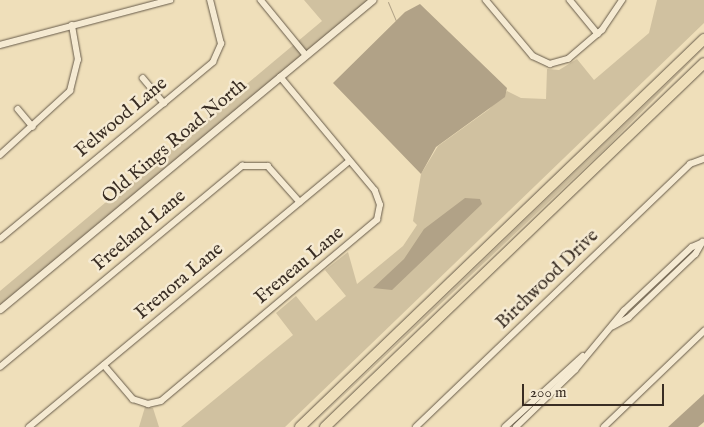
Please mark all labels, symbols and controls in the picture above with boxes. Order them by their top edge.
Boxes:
street label: Felwood Lane [71,73,173,163]
street label: Old Kings Road North [98,75,252,209]
street label: Freeland Lane [89,185,191,277]
street label: Freneau Lane [251,222,349,310]
street label: Birchwood Drive [492,225,604,335]
street label: Frenora Lane [131,239,229,325]
scale bar [524,374,666,406]
text: 200 m [530,383,567,402]

